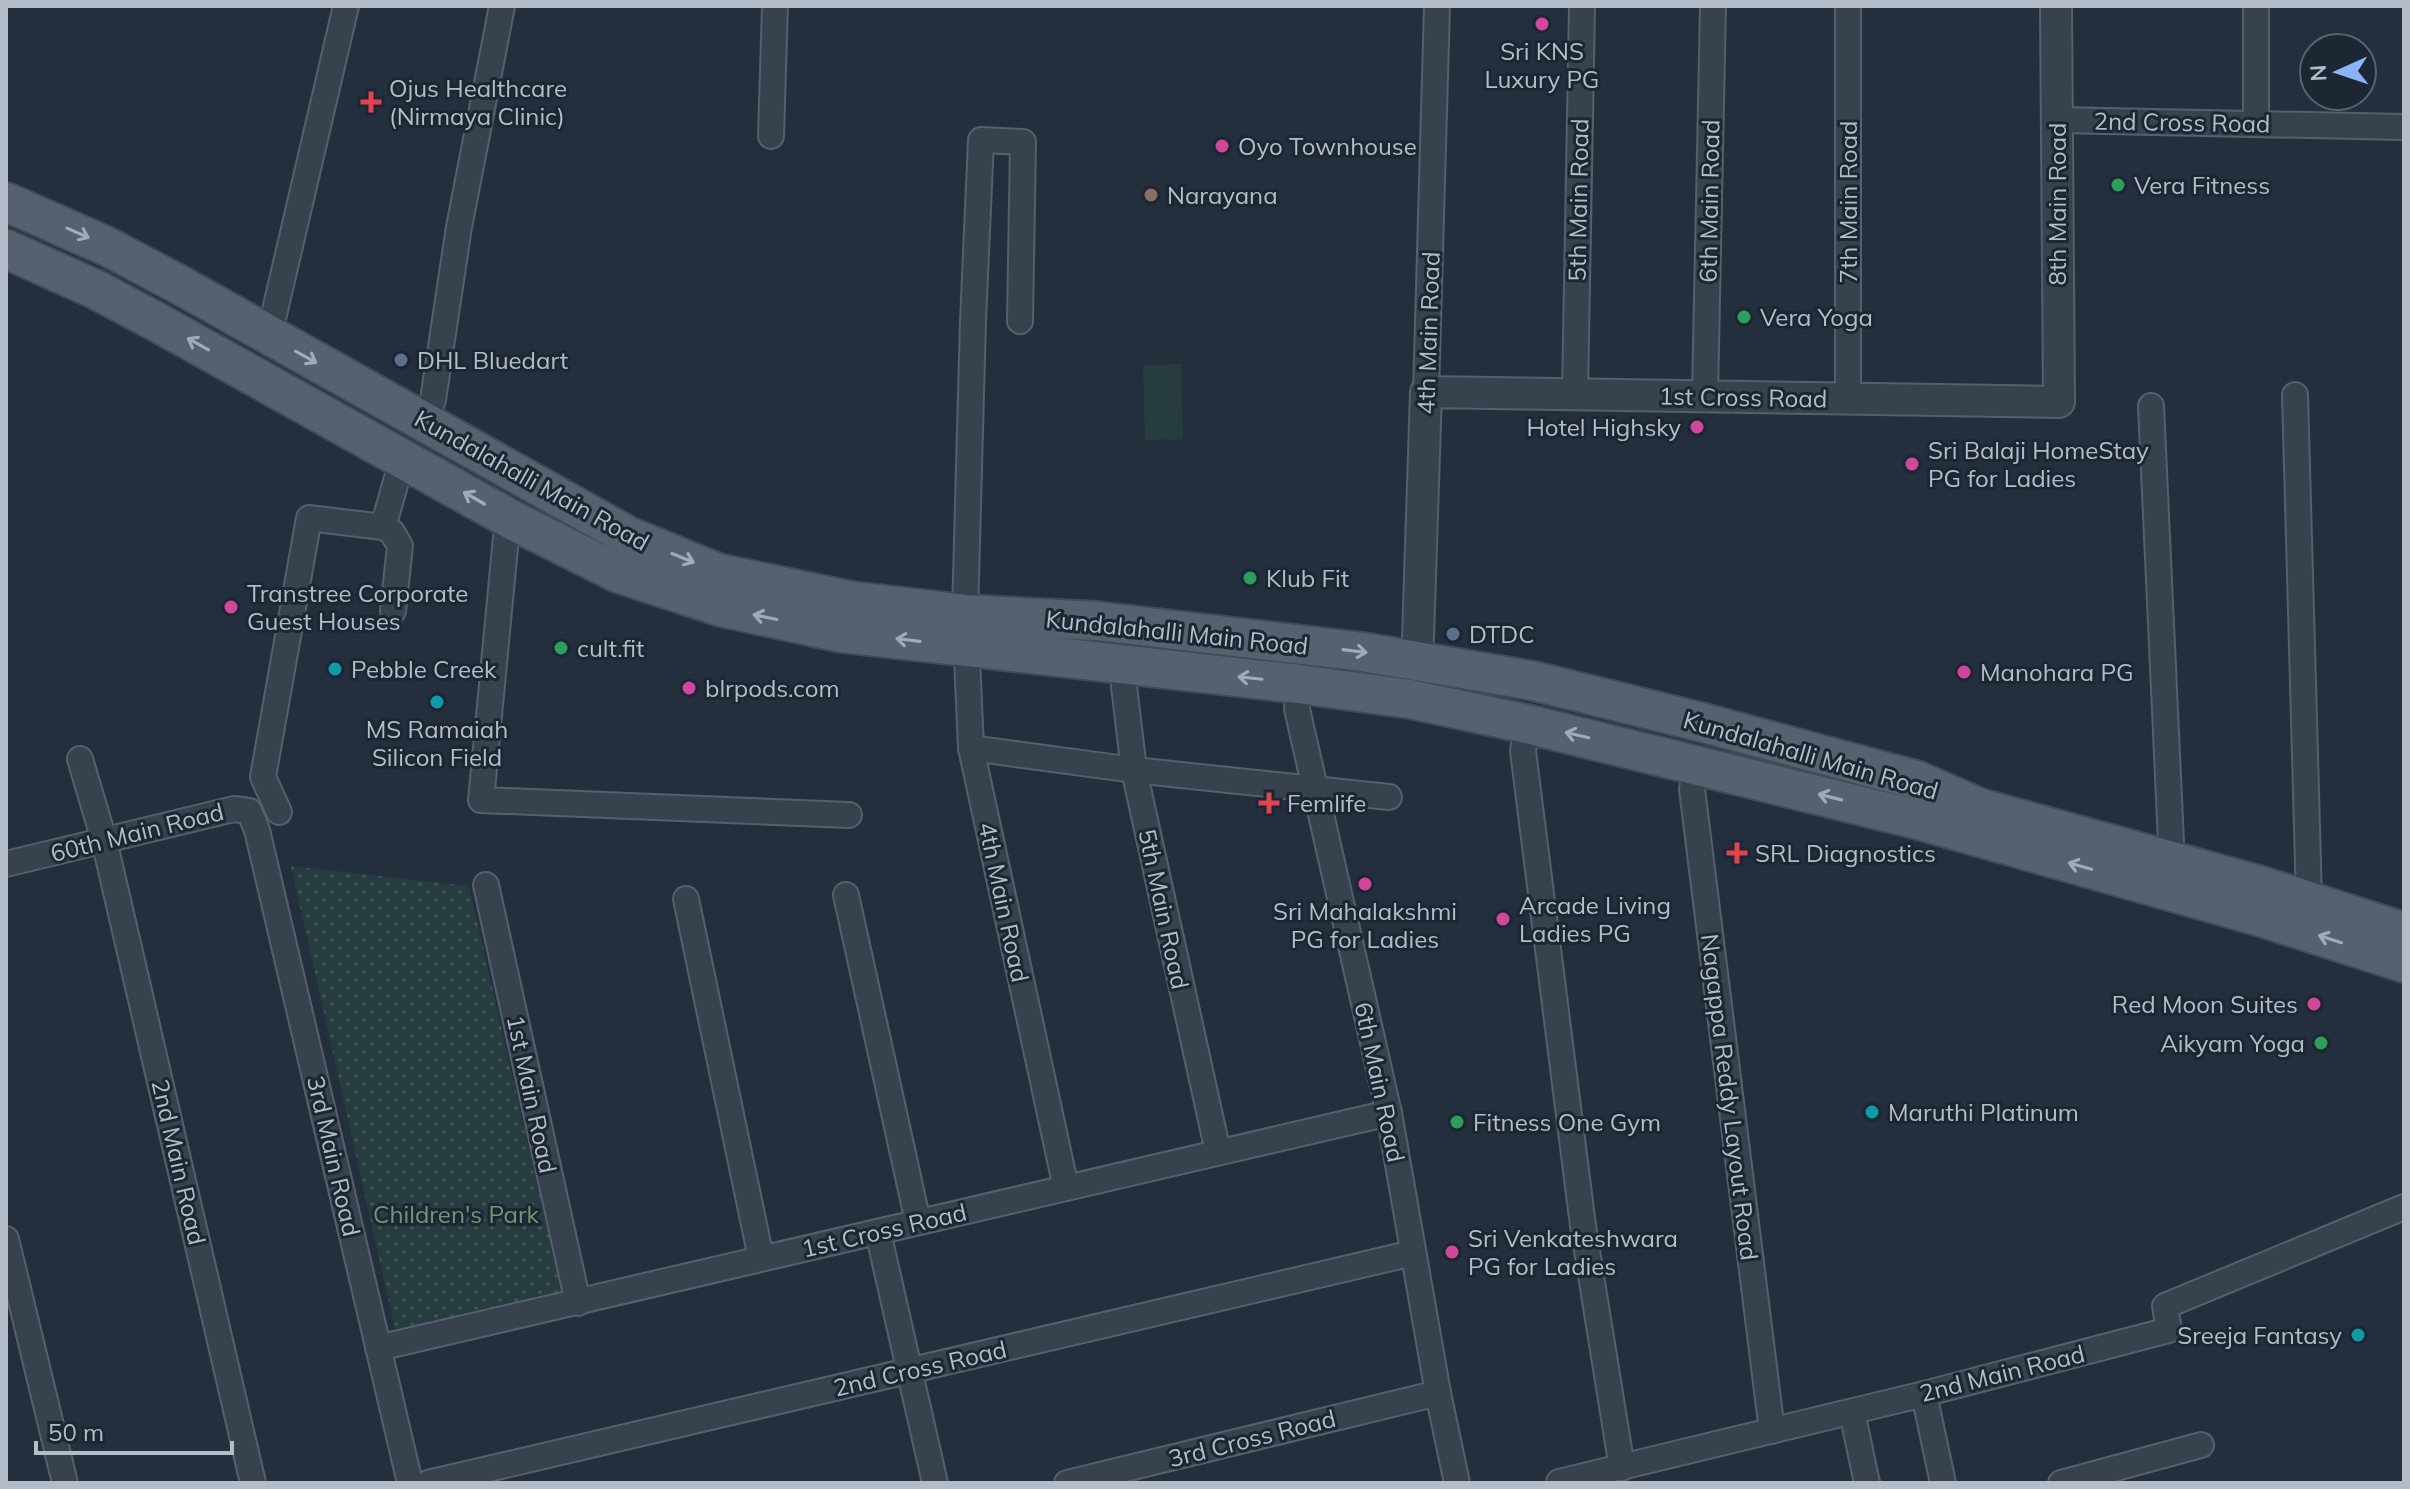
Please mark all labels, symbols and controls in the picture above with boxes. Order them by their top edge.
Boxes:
marker: Sri KNS Luxury PG [1533,15,1551,33]
north arrow [2298,32,2378,112]
place label: Sri KNS Luxury PG [1485,36,1599,94]
text: N [2304,64,2332,82]
place label: Ojus Healthcare (Nirmaya Clinic) [389,73,567,131]
marker: Ojus Healthcare (Nirmaya Clinic) [360,91,382,113]
street label: 2nd Cross Road [2093,105,2271,139]
street label: 5th Main Road [1562,118,1594,282]
street label: 6th Main Road [1693,119,1725,283]
street label: 7th Main Road [1833,121,1863,284]
street label: 8th Main Road [2042,123,2072,286]
place label: Oyo Townhouse [1238,131,1417,161]
marker: Oyo Townhouse [1213,137,1231,155]
place label: Vera Fitness [2134,170,2270,200]
marker: Vera Fitness [2109,176,2127,194]
place label: Narayana [1167,180,1278,210]
marker: Narayana [1142,186,1160,204]
one-way arrow [66,226,90,241]
street label: 4th Main Road [1410,251,1446,415]
place label: Vera Yoga [1760,302,1873,332]
marker: Vera Yoga [1735,308,1753,326]
one-way arrow [186,336,210,351]
place label: DHL Bluedart [417,345,568,375]
one-way arrow [294,349,317,365]
marker: DHL Bluedart [392,351,410,369]
street label: 1st Cross Road [1659,381,1827,413]
street label: Kundalahalli Main Road [409,403,655,557]
place label: Hotel Highsky [1526,412,1681,442]
marker: Hotel Highsky [1688,418,1706,436]
place label: Sri Balaji HomeStay PG for Ladies [1928,435,2149,493]
marker: Sri Balaji HomeStay PG for Ladies [1903,455,1921,473]
one-way arrow [462,490,486,505]
one-way arrow [670,552,695,567]
place label: Klub Fit [1266,563,1349,593]
marker: Klub Fit [1241,569,1259,587]
place label: Transtree Corporate Guest Houses [247,578,468,636]
marker: Transtree Corporate Guest Houses [222,598,240,616]
street label: Kundalahalli Main Road [1044,603,1310,661]
one-way arrow [752,609,778,624]
place label: DTDC [1469,619,1535,649]
marker: DTDC [1444,625,1462,643]
one-way arrow [896,632,921,647]
place label: cult.fit [577,633,644,663]
marker: cult.fit [552,639,570,657]
one-way arrow [1342,644,1367,659]
place label: Pebble Creek [351,654,497,684]
place label: Manohara PG [1980,657,2133,687]
marker: Pebble Creek [326,660,344,678]
marker: Manohara PG [1955,663,1973,681]
one-way arrow [1237,671,1264,686]
place label: blrpods.com [705,673,839,703]
marker: blrpods.com [680,679,698,697]
marker: MS Ramaiah Silicon Field [428,693,446,711]
street label: Kundalahalli Main Road [1680,704,1942,806]
place label: MS Ramaiah Silicon Field [366,714,508,772]
one-way arrow [1565,727,1591,742]
place label: Femlife [1287,788,1366,818]
one-way arrow [1817,789,1843,804]
marker: Femlife [1258,792,1280,814]
street label: 60th Main Road [47,796,227,868]
street label: 4th Main Road [972,819,1036,985]
street label: 5th Main Road [1132,826,1196,992]
place label: SRL Diagnostics [1755,838,1936,868]
marker: SRL Diagnostics [1726,842,1748,864]
one-way arrow [2068,858,2094,873]
marker: Sri Mahalakshmi PG for Ladies [1356,875,1374,893]
place label: Arcade Living Ladies PG [1519,890,1671,948]
place label: Sri Mahalakshmi PG for Ladies [1273,896,1457,954]
marker: Arcade Living Ladies PG [1494,910,1512,928]
one-way arrow [2317,931,2342,946]
street label: Nagappa Reddy Layout Road [1695,932,1765,1262]
place label: Red Moon Suites [2112,989,2298,1019]
marker: Red Moon Suites [2305,995,2323,1013]
street label: 6th Main Road [1348,999,1412,1165]
street label: 1st Main Road [501,1012,563,1176]
place label: Aikyam Yoga [2160,1028,2305,1058]
marker: Aikyam Yoga [2312,1034,2330,1052]
street label: 3rd Main Road [301,1073,367,1239]
street label: 2nd Main Road [145,1076,213,1248]
place label: Maruthi Platinum [1888,1097,2079,1127]
marker: Maruthi Platinum [1863,1103,1881,1121]
place label: Fitness One Gym [1473,1107,1661,1137]
marker: Fitness One Gym [1448,1113,1466,1131]
street label: 1st Cross Road [799,1196,969,1264]
park label: Children's Park [373,1199,540,1229]
place label: Sri Venkateshwara PG for Ladies [1468,1223,1678,1281]
marker: Sri Venkateshwara PG for Ladies [1443,1243,1461,1261]
place label: Sreeja Fantasy [2177,1320,2342,1350]
marker: Sreeja Fantasy [2349,1326,2367,1344]
street label: 2nd Cross Road [831,1334,1009,1402]
street label: 2nd Main Road [1916,1338,2088,1408]
street label: 3rd Cross Road [1165,1403,1339,1473]
scale bar [36,1405,232,1455]
text: 50 m [48,1417,104,1447]

